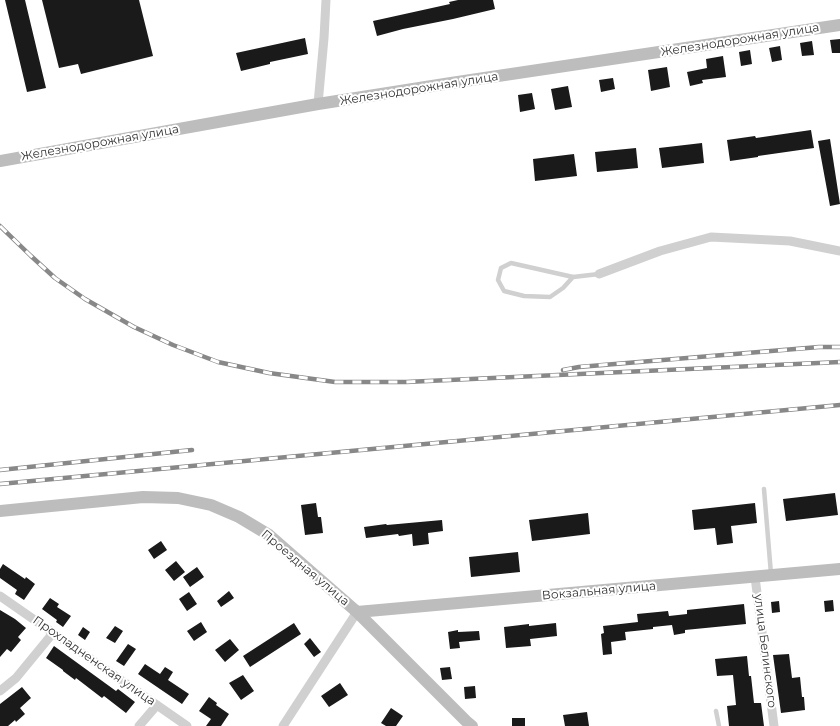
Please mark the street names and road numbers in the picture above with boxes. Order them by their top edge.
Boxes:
street label: Железнодорожная улица [660,20,820,60]
street label: Железнодорожная улица [339,69,499,109]
street label: Железнодорожная улица [20,122,180,164]
street label: Проездная улица [258,527,352,609]
street label: Вокзальная улица [541,579,657,603]
street label: улица Белинского [751,593,779,709]
street label: Прохладненская улица [30,613,158,709]

